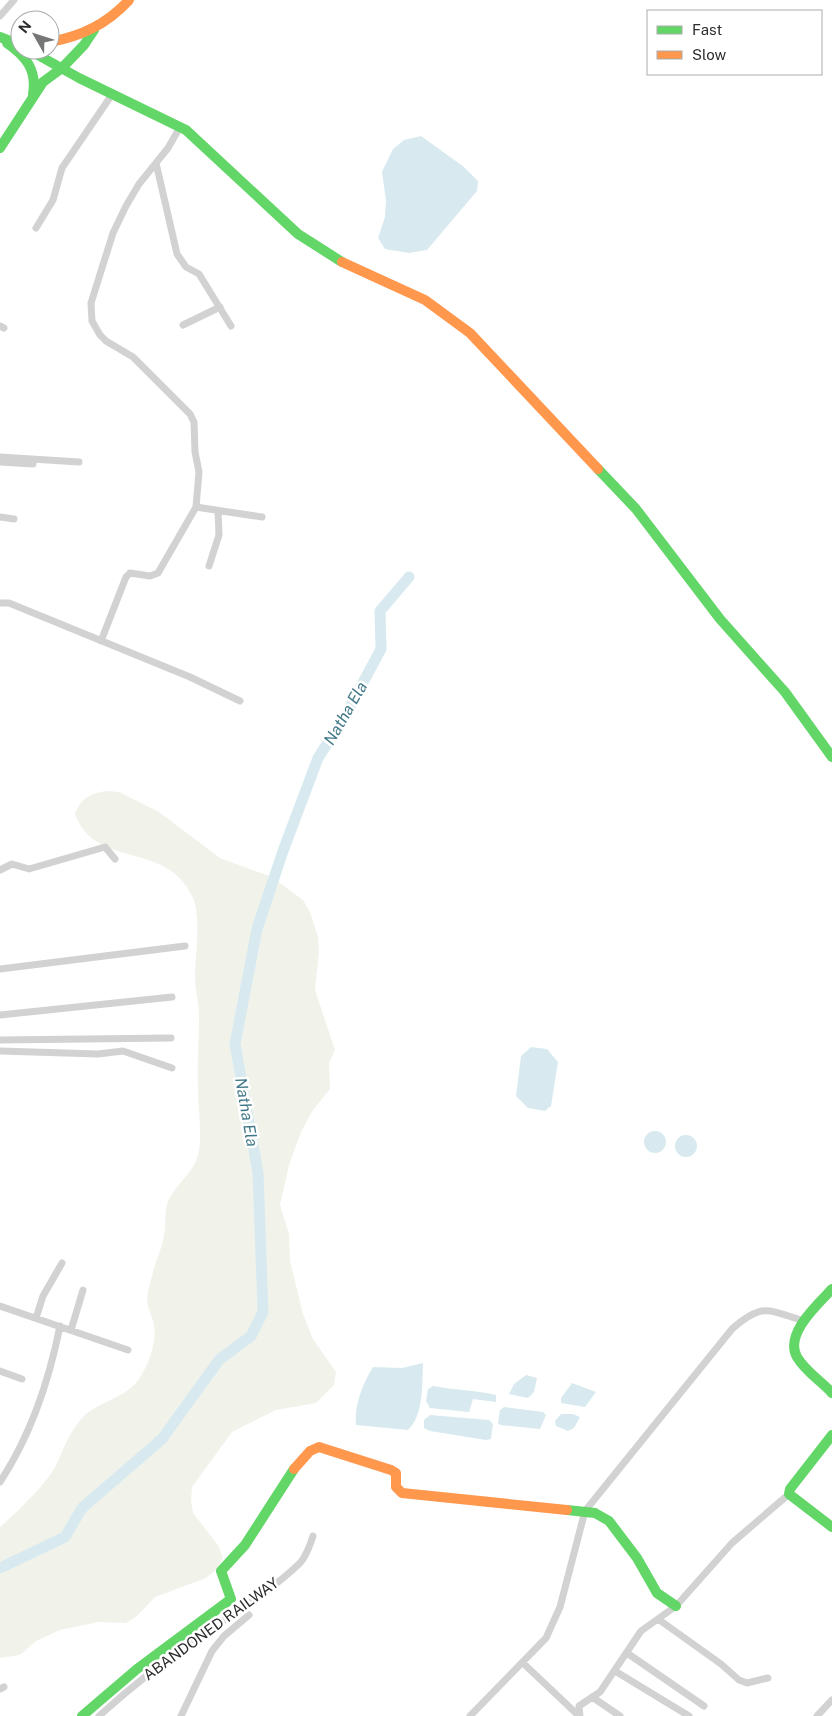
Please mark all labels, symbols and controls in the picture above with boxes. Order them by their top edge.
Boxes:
north arrow [10,10,60,60]
legend [647,10,822,75]
text: N [15,18,35,36]
text: Fast [692,21,722,38]
text: Slow [692,46,727,63]
water label: Natha Ela [320,678,371,748]
water label: Natha Ela [231,1076,262,1148]
street label: ABANDONED RAILWAY [140,1574,282,1683]

